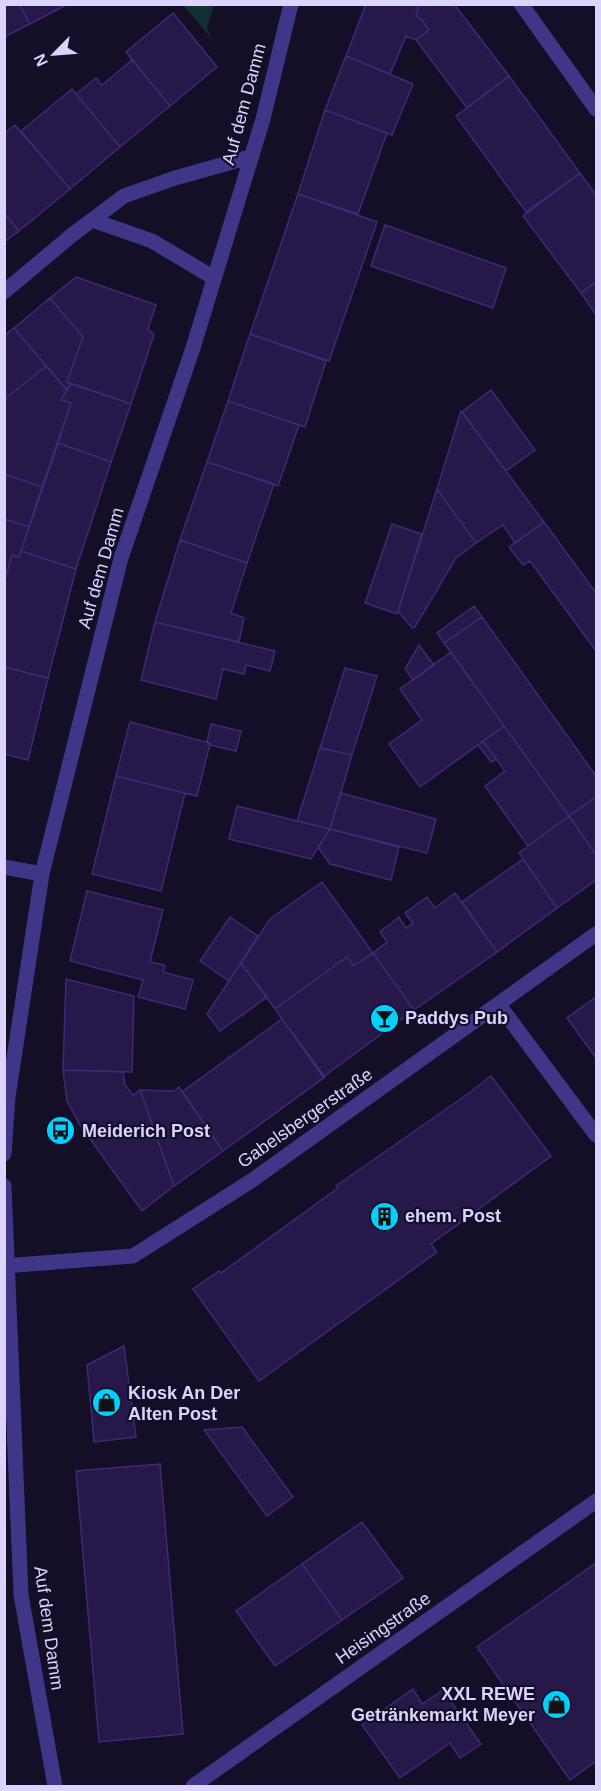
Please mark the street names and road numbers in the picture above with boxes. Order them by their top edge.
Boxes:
street label: Auf dem Damm [218,41,270,167]
street label: Auf dem Damm [74,505,128,631]
street label: Gabelsbergerstraße [234,1064,376,1172]
street label: Auf dem Damm [30,1565,68,1691]
street label: Heisingstraße [332,1588,434,1668]

